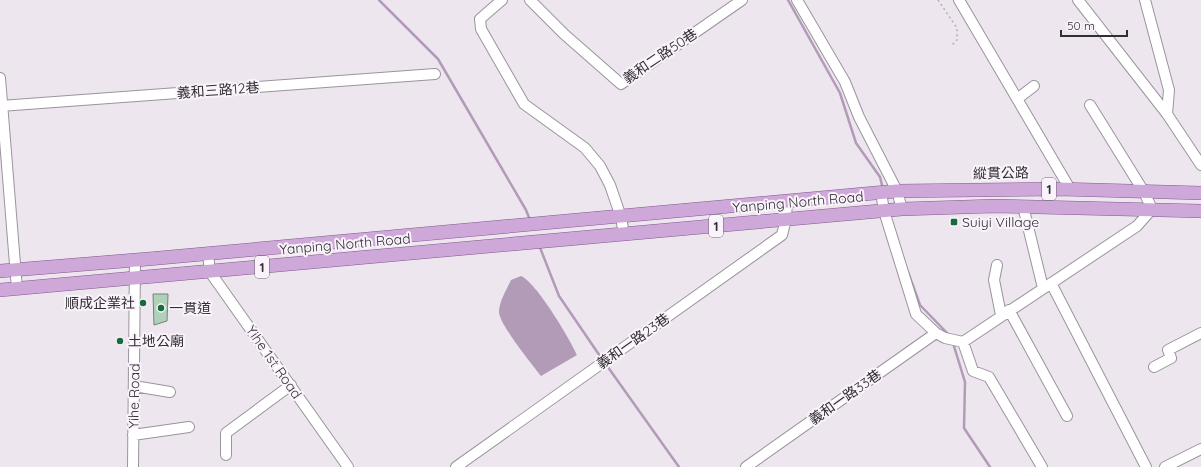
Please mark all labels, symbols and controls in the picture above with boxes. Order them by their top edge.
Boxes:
scale bar [1061,12,1127,38]
text: 50 m [1067,18,1095,33]
street label: 義和二路50巷 [619,25,701,87]
street label: 義和三路12巷 [176,78,260,102]
street label: 縱貫公路 [973,164,1029,182]
road number: 1 [1042,178,1056,200]
street label: Yanping North Road [732,187,864,217]
place label: Suiyi Village [962,213,1039,231]
road number: 1 [709,215,723,237]
marker: Suiyi Village [949,217,959,227]
street label: Yanping North Road [279,229,411,259]
road number: 1 [255,256,269,278]
place label: 順成企業社 [65,294,135,312]
marker: 順成企業社 [138,298,148,308]
place label: 一貫道 [169,299,211,317]
marker: 一貫道 [156,303,166,313]
street label: 義和一路23巷 [593,309,673,373]
street label: Yihe 1st Road [242,322,306,402]
place label: 土地公廟 [128,332,184,350]
marker: 土地公廟 [115,336,125,346]
street label: Yihe Road [124,363,144,429]
street label: 義和一路33巷 [805,365,885,429]

